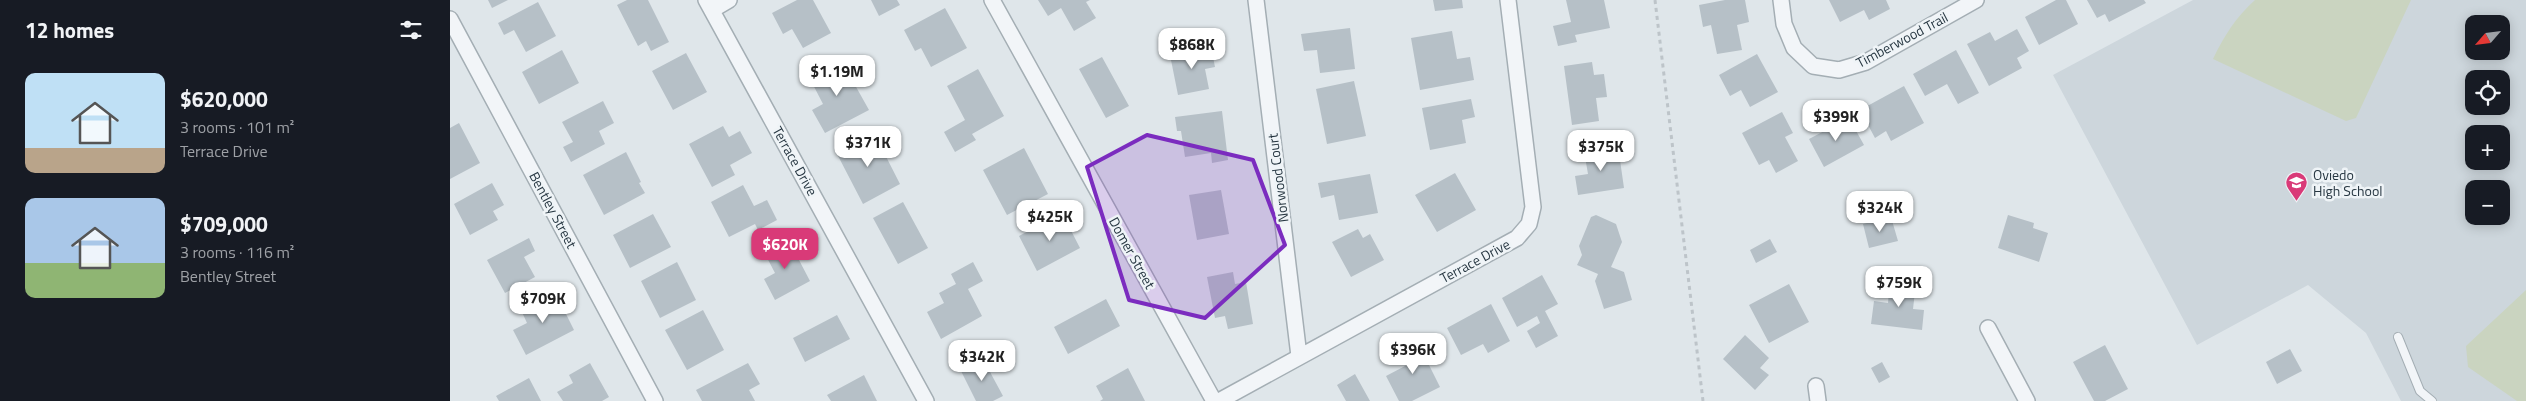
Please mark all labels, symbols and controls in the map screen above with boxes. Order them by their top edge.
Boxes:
street label: Timberwood Trail [1852,6,1952,73]
text: 12 homes [25,14,114,46]
north arrow [2465,15,2510,60]
map controls [2465,15,2510,225]
icon: filters [397,16,425,44]
pin: $868K [1157,28,1227,70]
text: $868K [1169,32,1215,56]
pin: $1.19M [796,54,878,97]
text: $1.19M [810,59,864,83]
button: locate [2465,70,2510,115]
text: $620,000 [180,83,268,115]
icon: home [65,93,125,153]
pin: $399K [1801,100,1871,142]
text: $399K [1813,104,1859,128]
text: 3 rooms · 101 m² [180,115,294,139]
street label: Terrace Drive [768,122,823,199]
button: + [2465,125,2510,170]
pin: $371K [833,126,903,168]
text: $371K [845,130,891,154]
pin: $375K [1566,130,1636,172]
street label: Norwood Court [1262,132,1293,224]
text: $375K [1578,134,1624,158]
text: Terrace Drive [180,139,268,163]
place label: Oviedo High School [2313,164,2383,201]
street label: Bentley Street [524,168,583,252]
school or university icon: Oviedo High School [2285,171,2309,202]
button: − [2465,180,2510,225]
pin: $324K [1845,190,1915,233]
text: $324K [1857,195,1903,219]
pin: $425K [1015,200,1085,242]
text: $425K [1027,204,1073,228]
text: $709,000 [180,208,268,240]
street label: Domer Street [1104,213,1161,293]
icon: home [65,218,125,278]
pin: $620K [750,228,820,270]
text: $620K [762,232,808,256]
street label: Terrace Drive [1436,233,1514,288]
text: 3 rooms · 116 m² [180,240,294,264]
text: Bentley Street [180,264,276,288]
pin: $759K [1864,266,1934,308]
text: $759K [1876,270,1922,294]
pin: $709K [508,282,578,324]
text: $709K [520,286,566,310]
pin: $396K [1378,332,1448,375]
text: $396K [1390,337,1436,361]
pin: $342K [947,340,1017,382]
text: $342K [959,344,1005,368]

